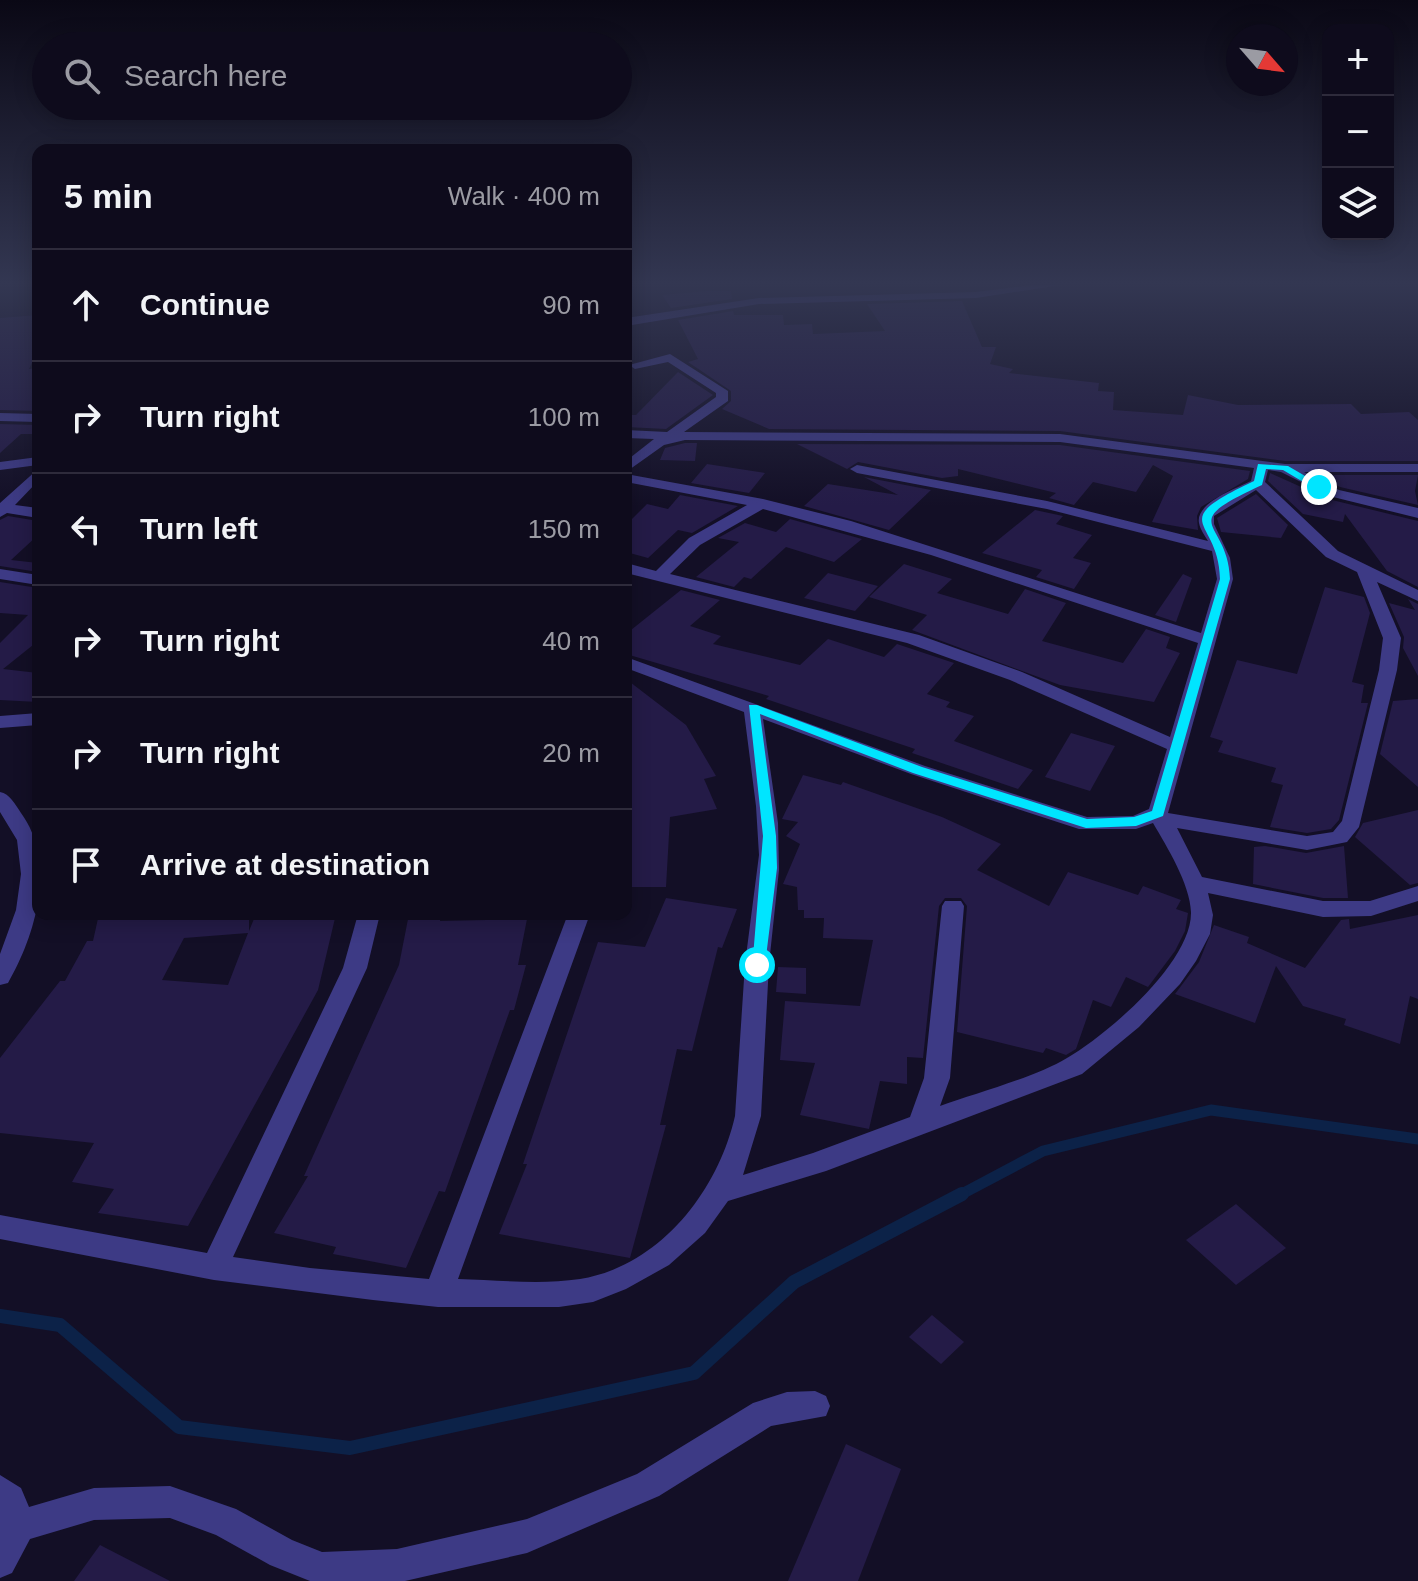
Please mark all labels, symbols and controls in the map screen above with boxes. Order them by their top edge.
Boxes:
north arrow [1226,24,1298,96]
map controls [1322,24,1394,240]
button: + [1322,24,1394,96]
search box [32,32,632,120]
icon: search [60,54,104,98]
text: Search here [124,59,287,92]
button: − [1322,96,1394,168]
button: layers [1322,168,1394,240]
text: 5 min [64,177,153,215]
text: Walk · 400 m [448,181,600,211]
icon: ahead [64,283,108,327]
text: Continue [140,288,270,321]
text: 90 m [542,290,600,320]
icon: right [64,395,108,439]
text: Turn right [140,400,279,433]
text: 100 m [528,402,600,432]
route end [1301,469,1337,505]
icon: left [64,507,108,551]
text: Turn left [140,512,258,545]
text: 150 m [528,514,600,544]
icon: right [64,619,108,663]
text: Turn right [140,624,279,657]
text: 40 m [542,626,600,656]
icon: right [64,731,108,775]
text: Turn right [140,736,279,769]
text: 20 m [542,738,600,768]
icon: arrive [64,843,108,887]
text: Arrive at destination [140,848,430,881]
route start [739,947,775,983]

